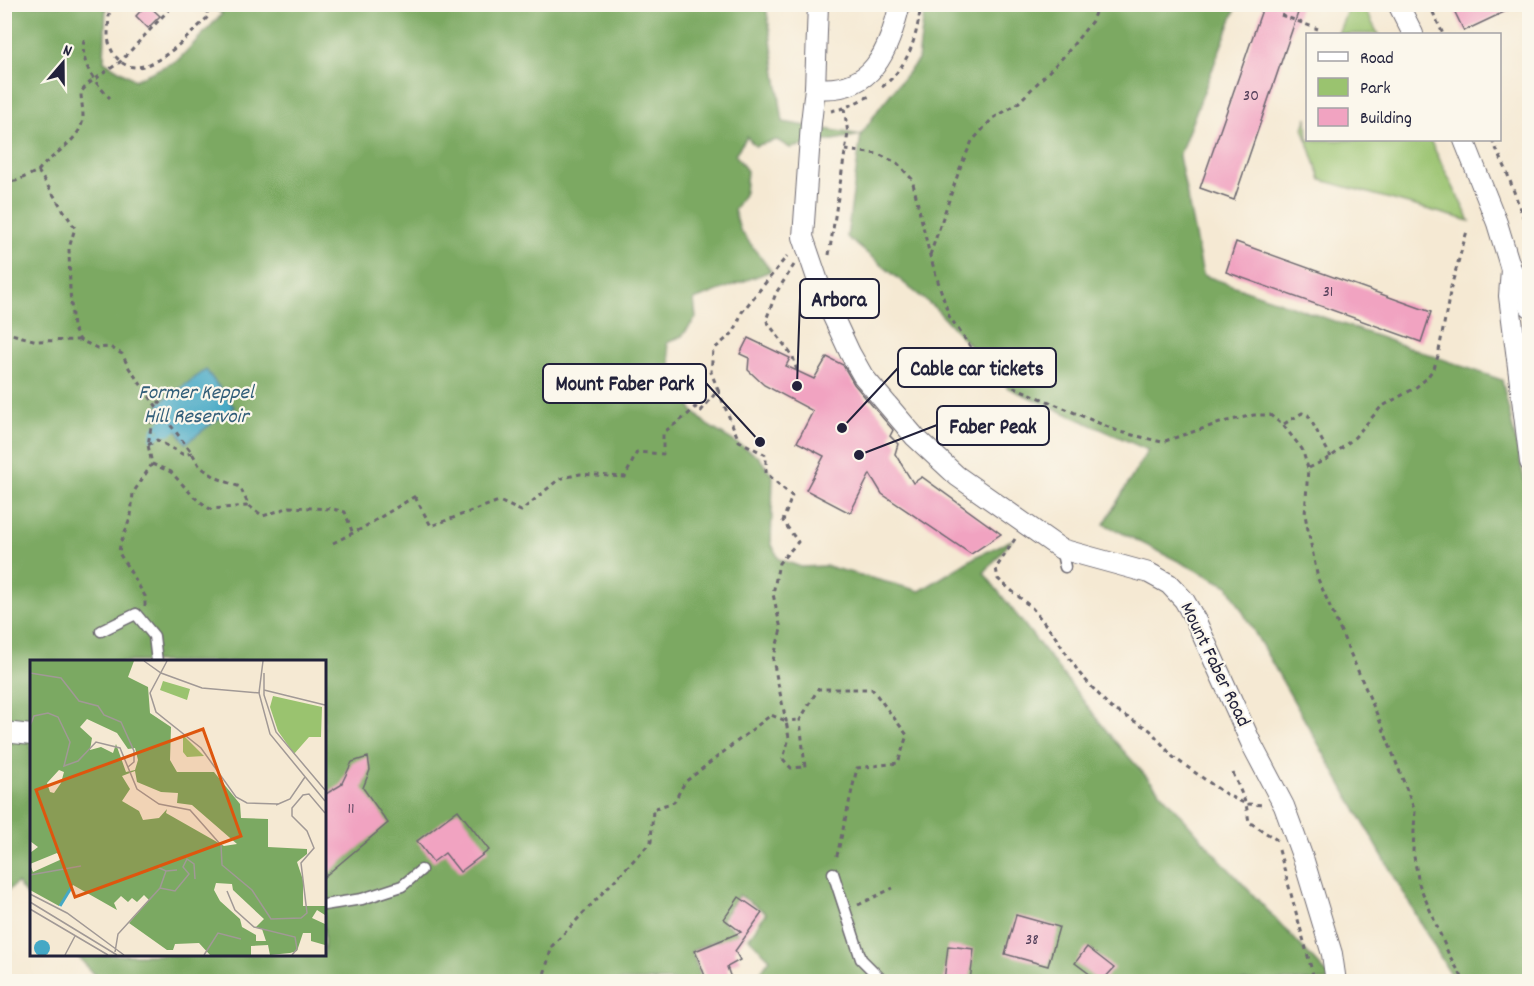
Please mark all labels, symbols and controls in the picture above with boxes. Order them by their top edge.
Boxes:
north arrow [33,33,93,93]
legend [1306,33,1501,141]
text: N [60,39,75,63]
text: Road [1360,47,1394,72]
text: Park [1360,77,1391,102]
house number: 30 [1243,85,1259,108]
text: Building [1360,107,1412,132]
callout: Arbora [800,279,879,318]
house number: 31 [1323,281,1333,304]
text: Arbora [811,287,868,317]
callout: Cable car tickets [898,348,1056,387]
text: Cable car tickets [910,356,1044,386]
callout: Mount Faber Park [543,364,706,403]
text: Mount Faber Park [556,371,695,401]
water label: Former Keppel Hill Reservoir [138,379,256,433]
callout: Faber Peak [937,406,1049,445]
text: Faber Peak [949,414,1037,444]
street label: Mount Faber Road [1172,598,1256,732]
inset map [30,660,326,956]
house number: 11 [347,798,355,821]
house number: 38 [1025,929,1039,952]

